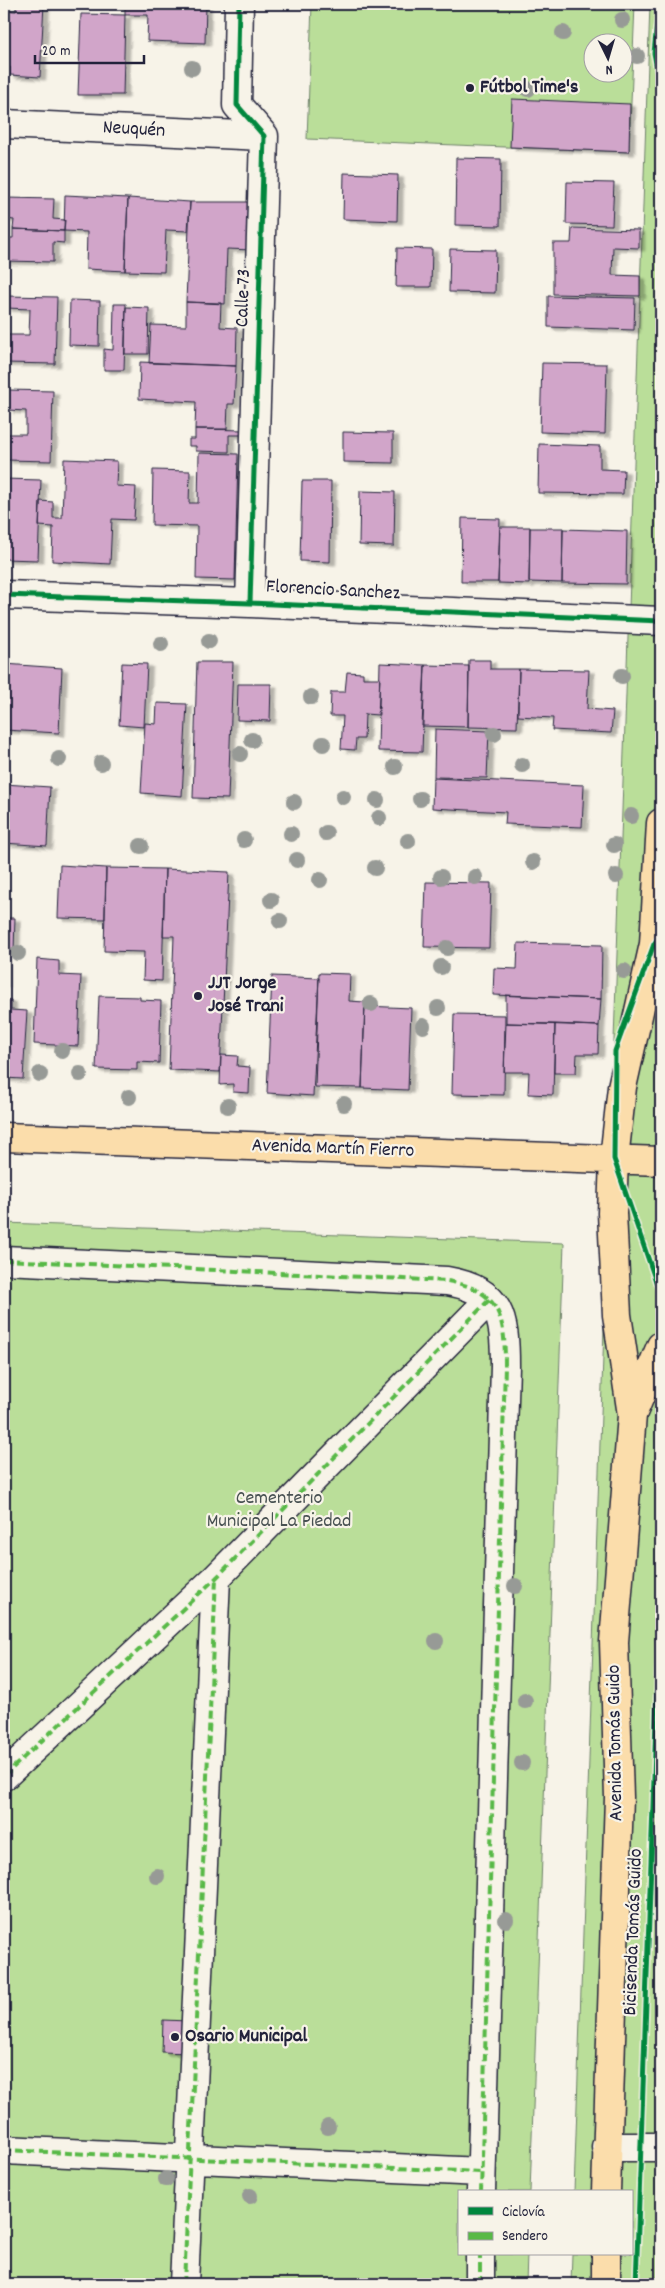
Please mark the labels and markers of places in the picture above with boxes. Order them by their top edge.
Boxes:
place label: Fútbol Time's [480,74,578,102]
marker: Fútbol Time's [464,82,476,94]
place label: JJT Jorge José Trani [208,970,284,1021]
marker: JJT Jorge José Trani [192,990,204,1002]
place label: Osario Municipal [185,2023,307,2051]
marker: Osario Municipal [169,2031,181,2043]

